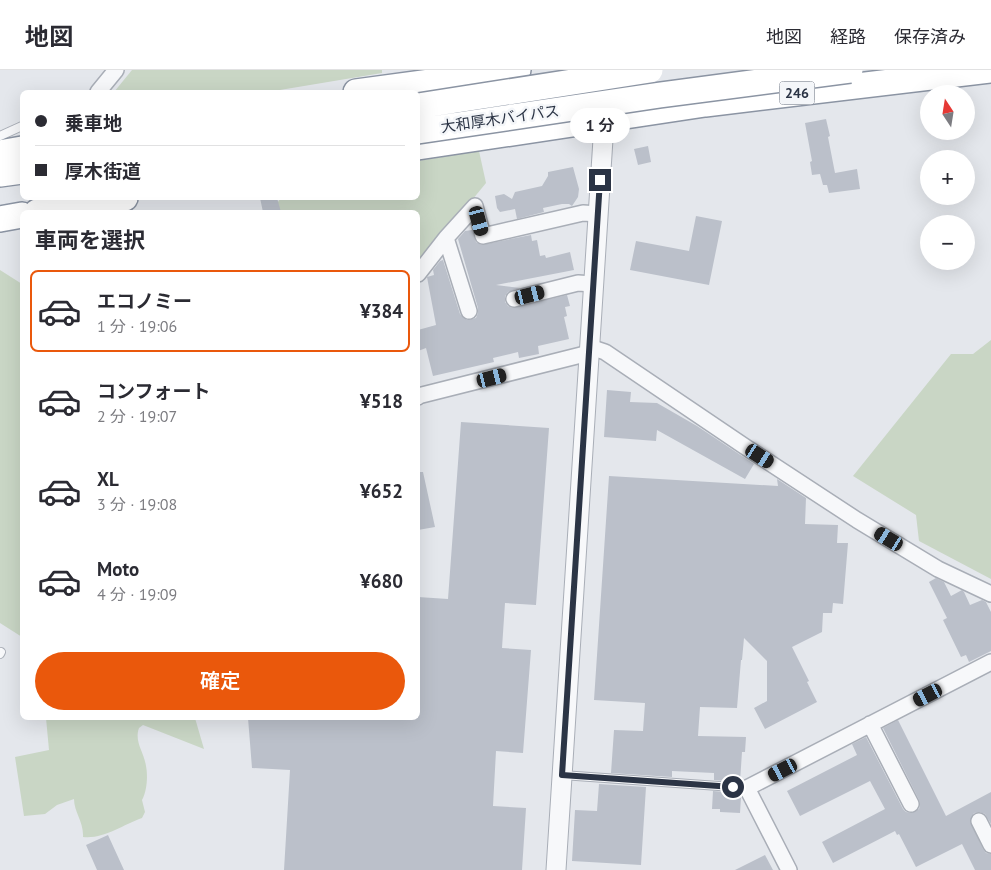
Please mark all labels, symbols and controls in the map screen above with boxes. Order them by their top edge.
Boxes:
text: 地図 [25,21,73,52]
text: 地図 [766,25,802,48]
text: 経路 [830,25,866,48]
text: 保存済み [894,25,966,48]
road number: 246 [780,82,814,104]
north arrow [920,85,975,140]
map controls [920,85,975,270]
street label: 大和厚木バイパス [439,101,561,136]
callout: 1 分 [570,108,630,142]
text: 乗車地 [65,111,122,135]
text: 1 分 [585,115,615,135]
button: + [920,150,975,205]
text: 厚木街道 [65,159,141,183]
route end [589,169,611,191]
car [467,205,490,237]
button: − [920,215,975,270]
text: 車両を選択 [35,226,145,254]
car [513,284,546,306]
icon: car [37,289,82,334]
text: エコノミー [97,289,192,313]
text: ¥384 [360,299,403,323]
text: 1 分 · 19:06 [97,316,177,336]
car [475,367,508,389]
icon: car [37,379,82,424]
text: コンフォート [97,379,210,403]
text: ¥518 [360,389,403,413]
text: 2 分 · 19:07 [97,406,177,426]
car [743,442,776,470]
text: XL [97,467,119,491]
icon: car [37,469,82,514]
text: ¥652 [360,479,403,503]
text: 3 分 · 19:08 [97,494,177,514]
car [872,525,905,553]
text: Moto [97,557,139,581]
icon: car [37,559,82,604]
text: ¥680 [360,569,403,593]
text: 4 分 · 19:09 [97,584,177,604]
button: 確定 [35,652,405,710]
car [911,682,944,708]
car [766,757,799,783]
route start [722,776,744,798]

